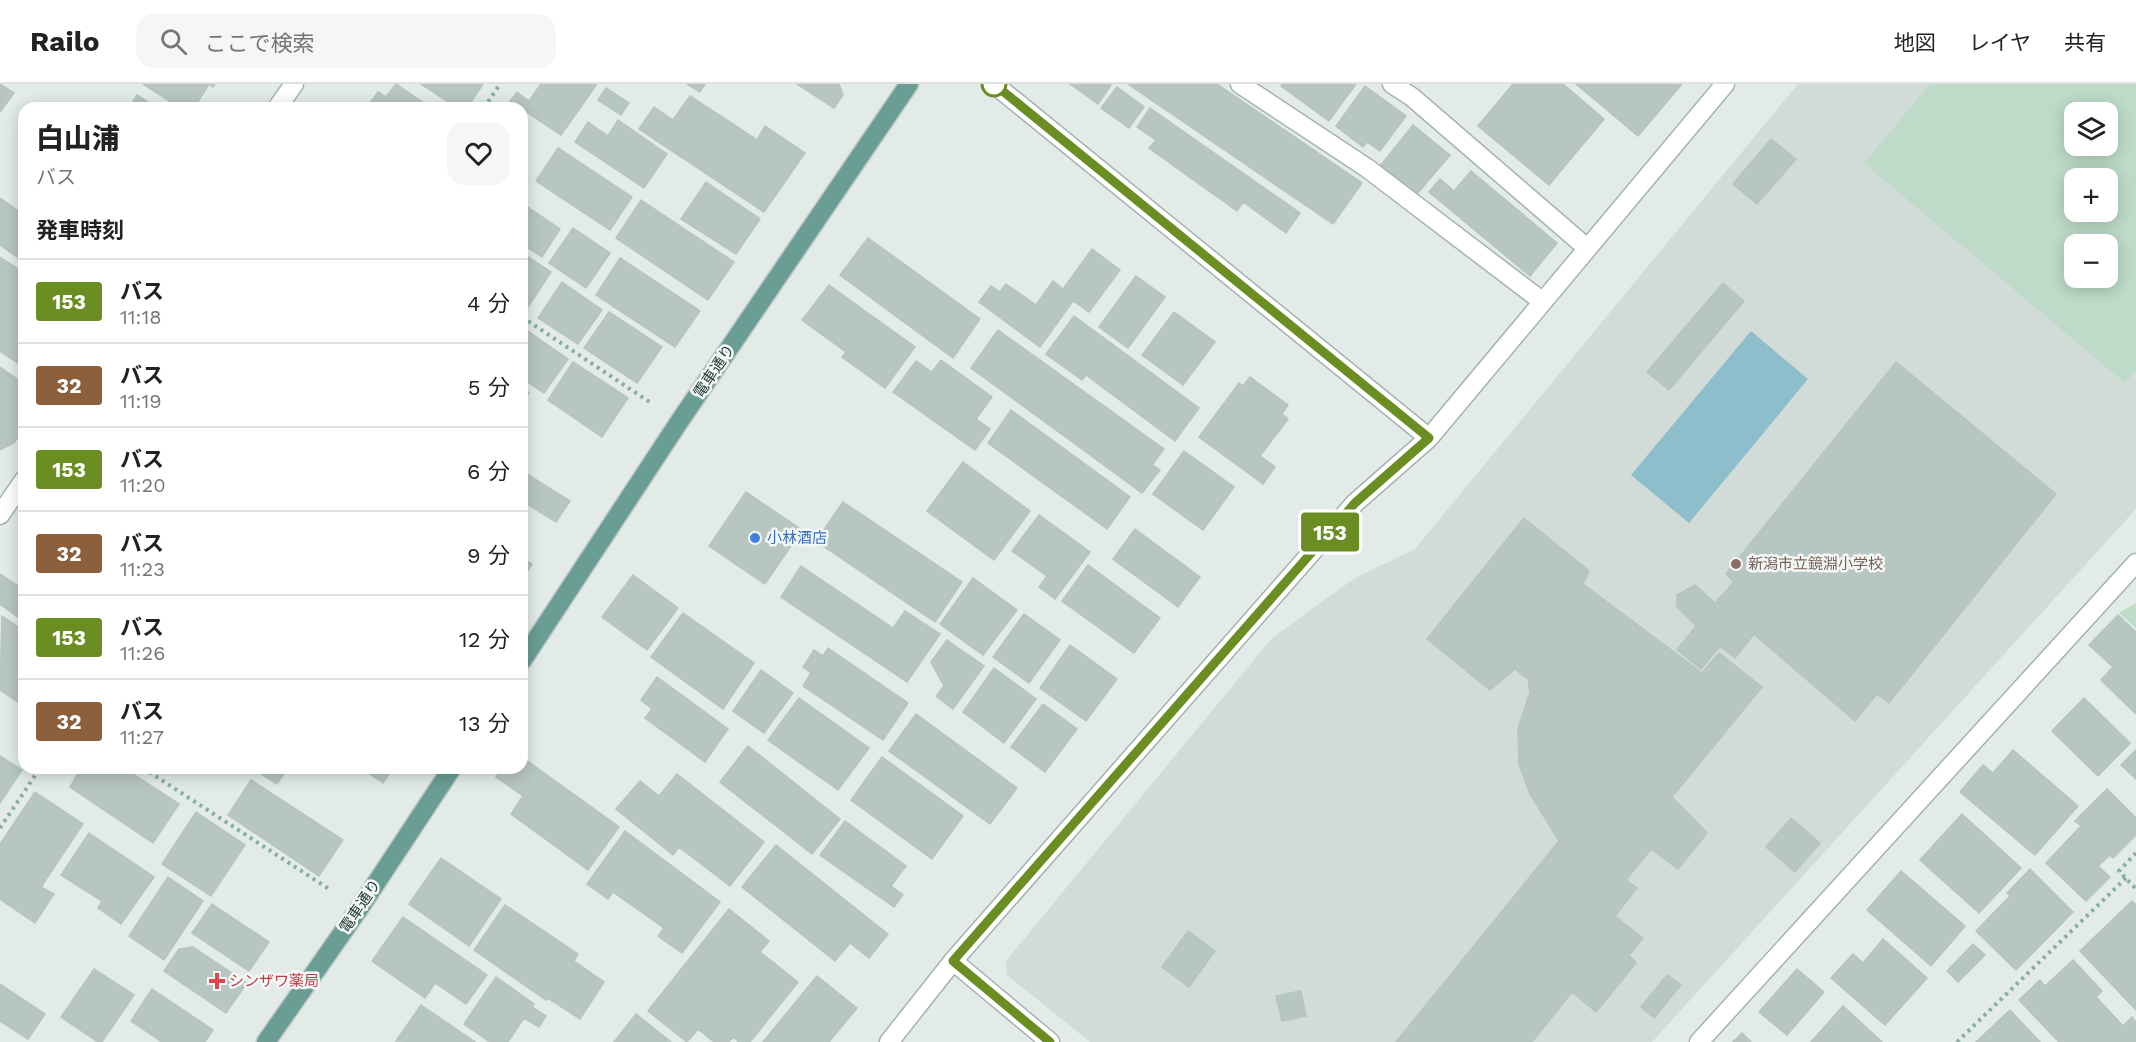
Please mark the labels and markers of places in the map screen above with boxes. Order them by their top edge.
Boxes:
unlabelled marker [981,71,1007,97]
place label: 小林酒店 [767,529,827,547]
marker: 小林酒店 [748,531,762,545]
place label: 新潟市立鏡淵小学校 [1748,555,1883,573]
marker: 新潟市立鏡淵小学校 [1729,557,1743,571]
place label: シンザワ薬局 [229,972,319,990]
marker: シンザワ薬局 [210,974,224,988]

